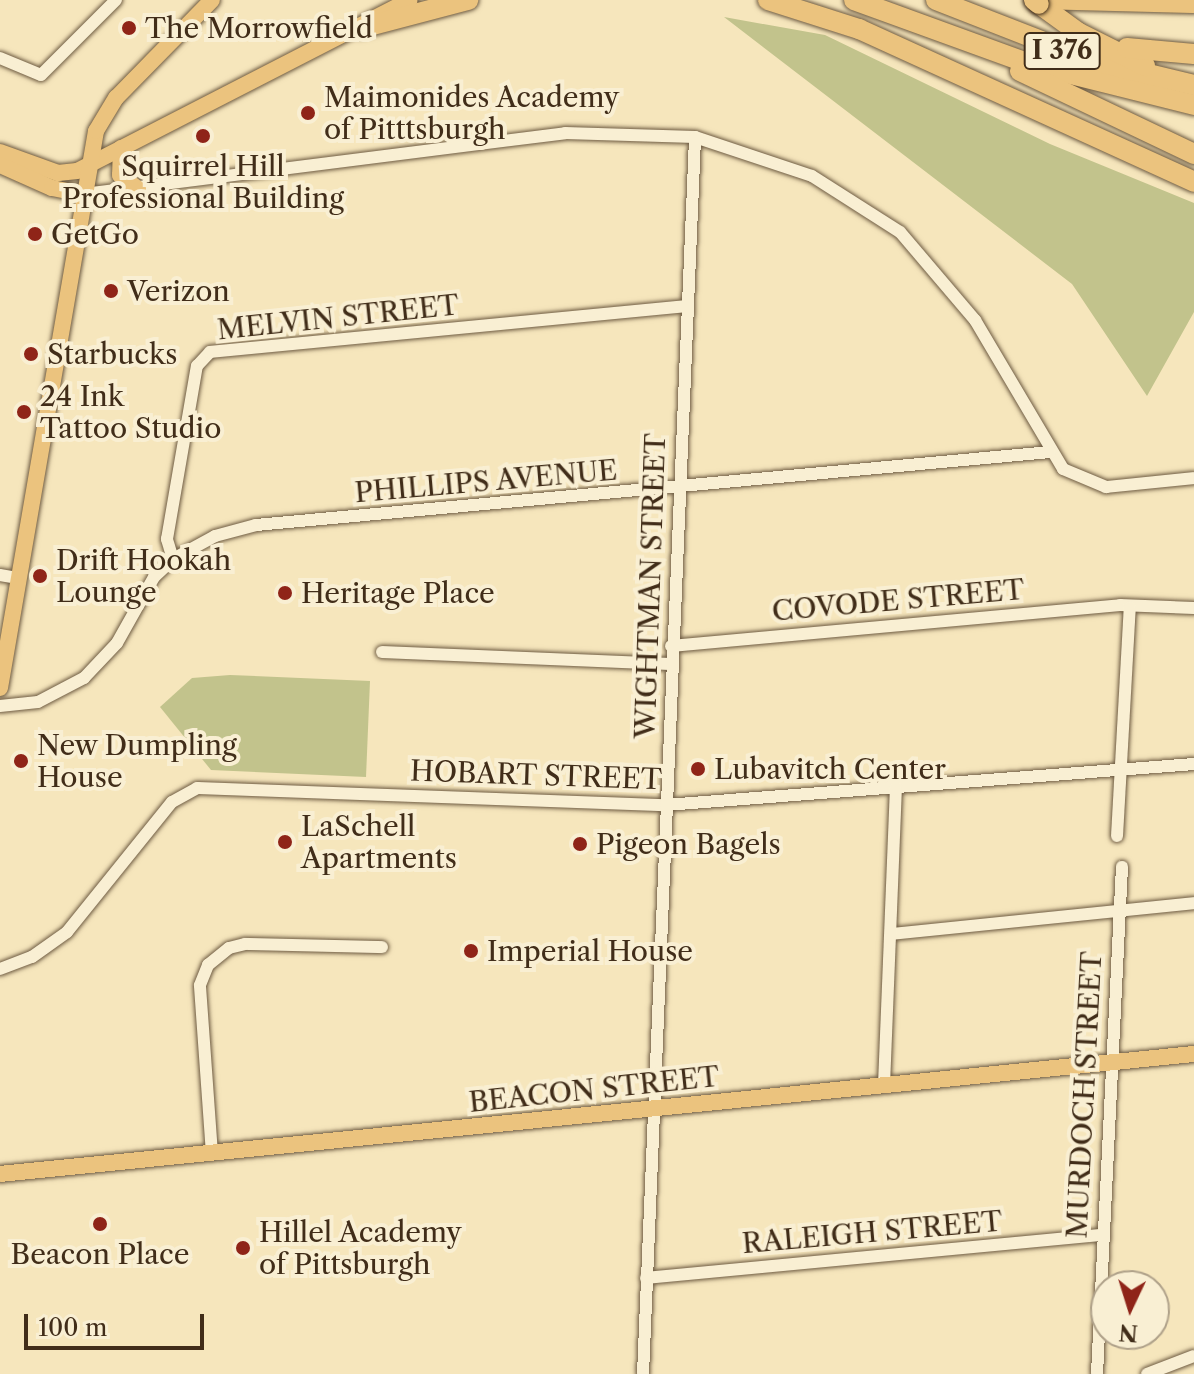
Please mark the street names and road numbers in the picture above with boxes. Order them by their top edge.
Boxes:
road number: I 376 [1022,29,1102,73]
street label: MELVIN STREET [216,288,460,346]
street label: WIGHTMAN STREET [628,433,672,739]
street label: PHILLIPS AVENUE [353,453,619,509]
street label: COVODE STREET [770,572,1026,628]
street label: HOBART STREET [409,754,663,796]
street label: MURDOCH STREET [1060,951,1108,1239]
street label: BEACON STREET [467,1059,721,1119]
street label: RALEIGH STREET [741,1204,1003,1260]

